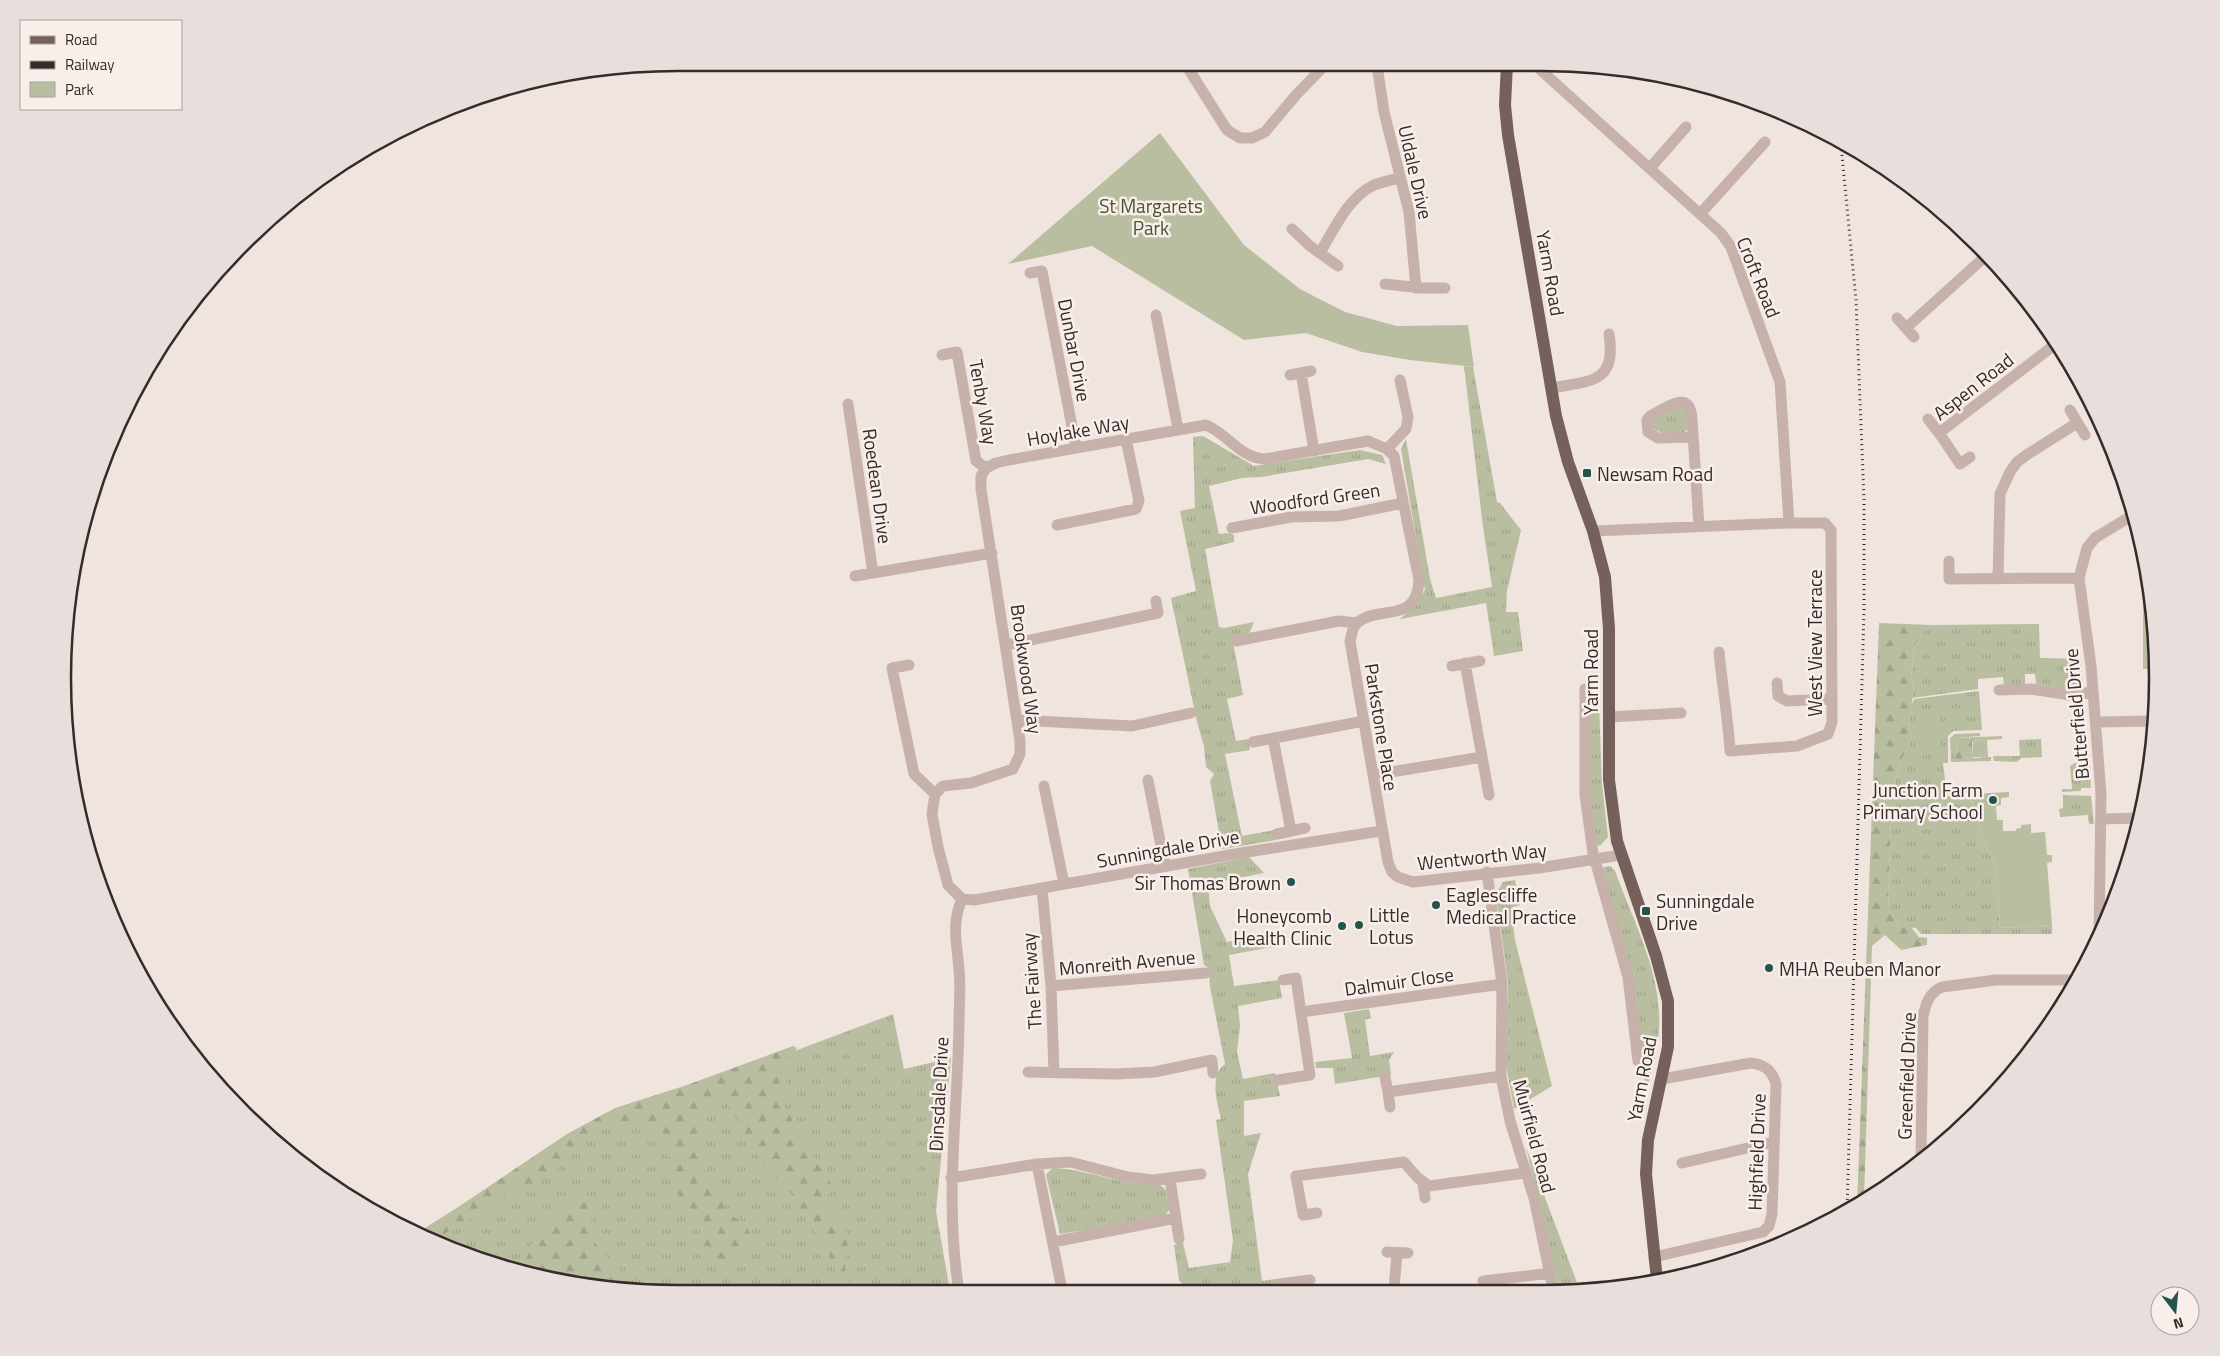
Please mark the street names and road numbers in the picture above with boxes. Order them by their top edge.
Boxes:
street label: Uldale Drive [1391,122,1441,222]
street label: Yarm Road [1529,228,1573,318]
street label: Croft Road [1730,232,1788,322]
street label: Dunbar Drive [1051,296,1099,404]
street label: Aspen Road [1927,345,2019,427]
street label: Tenby Way [962,357,1006,447]
street label: Hoylake Way [1025,407,1131,453]
street label: Roedean Drive [856,426,900,546]
street label: Woodford Green [1248,475,1382,521]
street label: West View Terrace [1800,569,1829,717]
street label: Brookwood Way [1004,602,1050,736]
street label: Yarm Road [1576,629,1605,715]
street label: Butterfield Drive [2056,647,2096,781]
street label: Parkstone Place [1358,661,1406,793]
street label: Sunningdale Drive [1094,821,1242,875]
street label: Wentworth Way [1416,835,1548,877]
street label: The Fairway [1013,932,1049,1030]
street label: Monreith Avenue [1058,942,1196,982]
street label: Dalmuir Close [1342,959,1456,1003]
street label: Greenfield Drive [1889,1012,1923,1140]
street label: Yarm Road [1619,1034,1663,1124]
street label: Dinsdale Drive [921,1036,955,1152]
street label: Muirfield Road [1506,1076,1564,1196]
street label: Highfield Drive [1739,1093,1773,1211]

